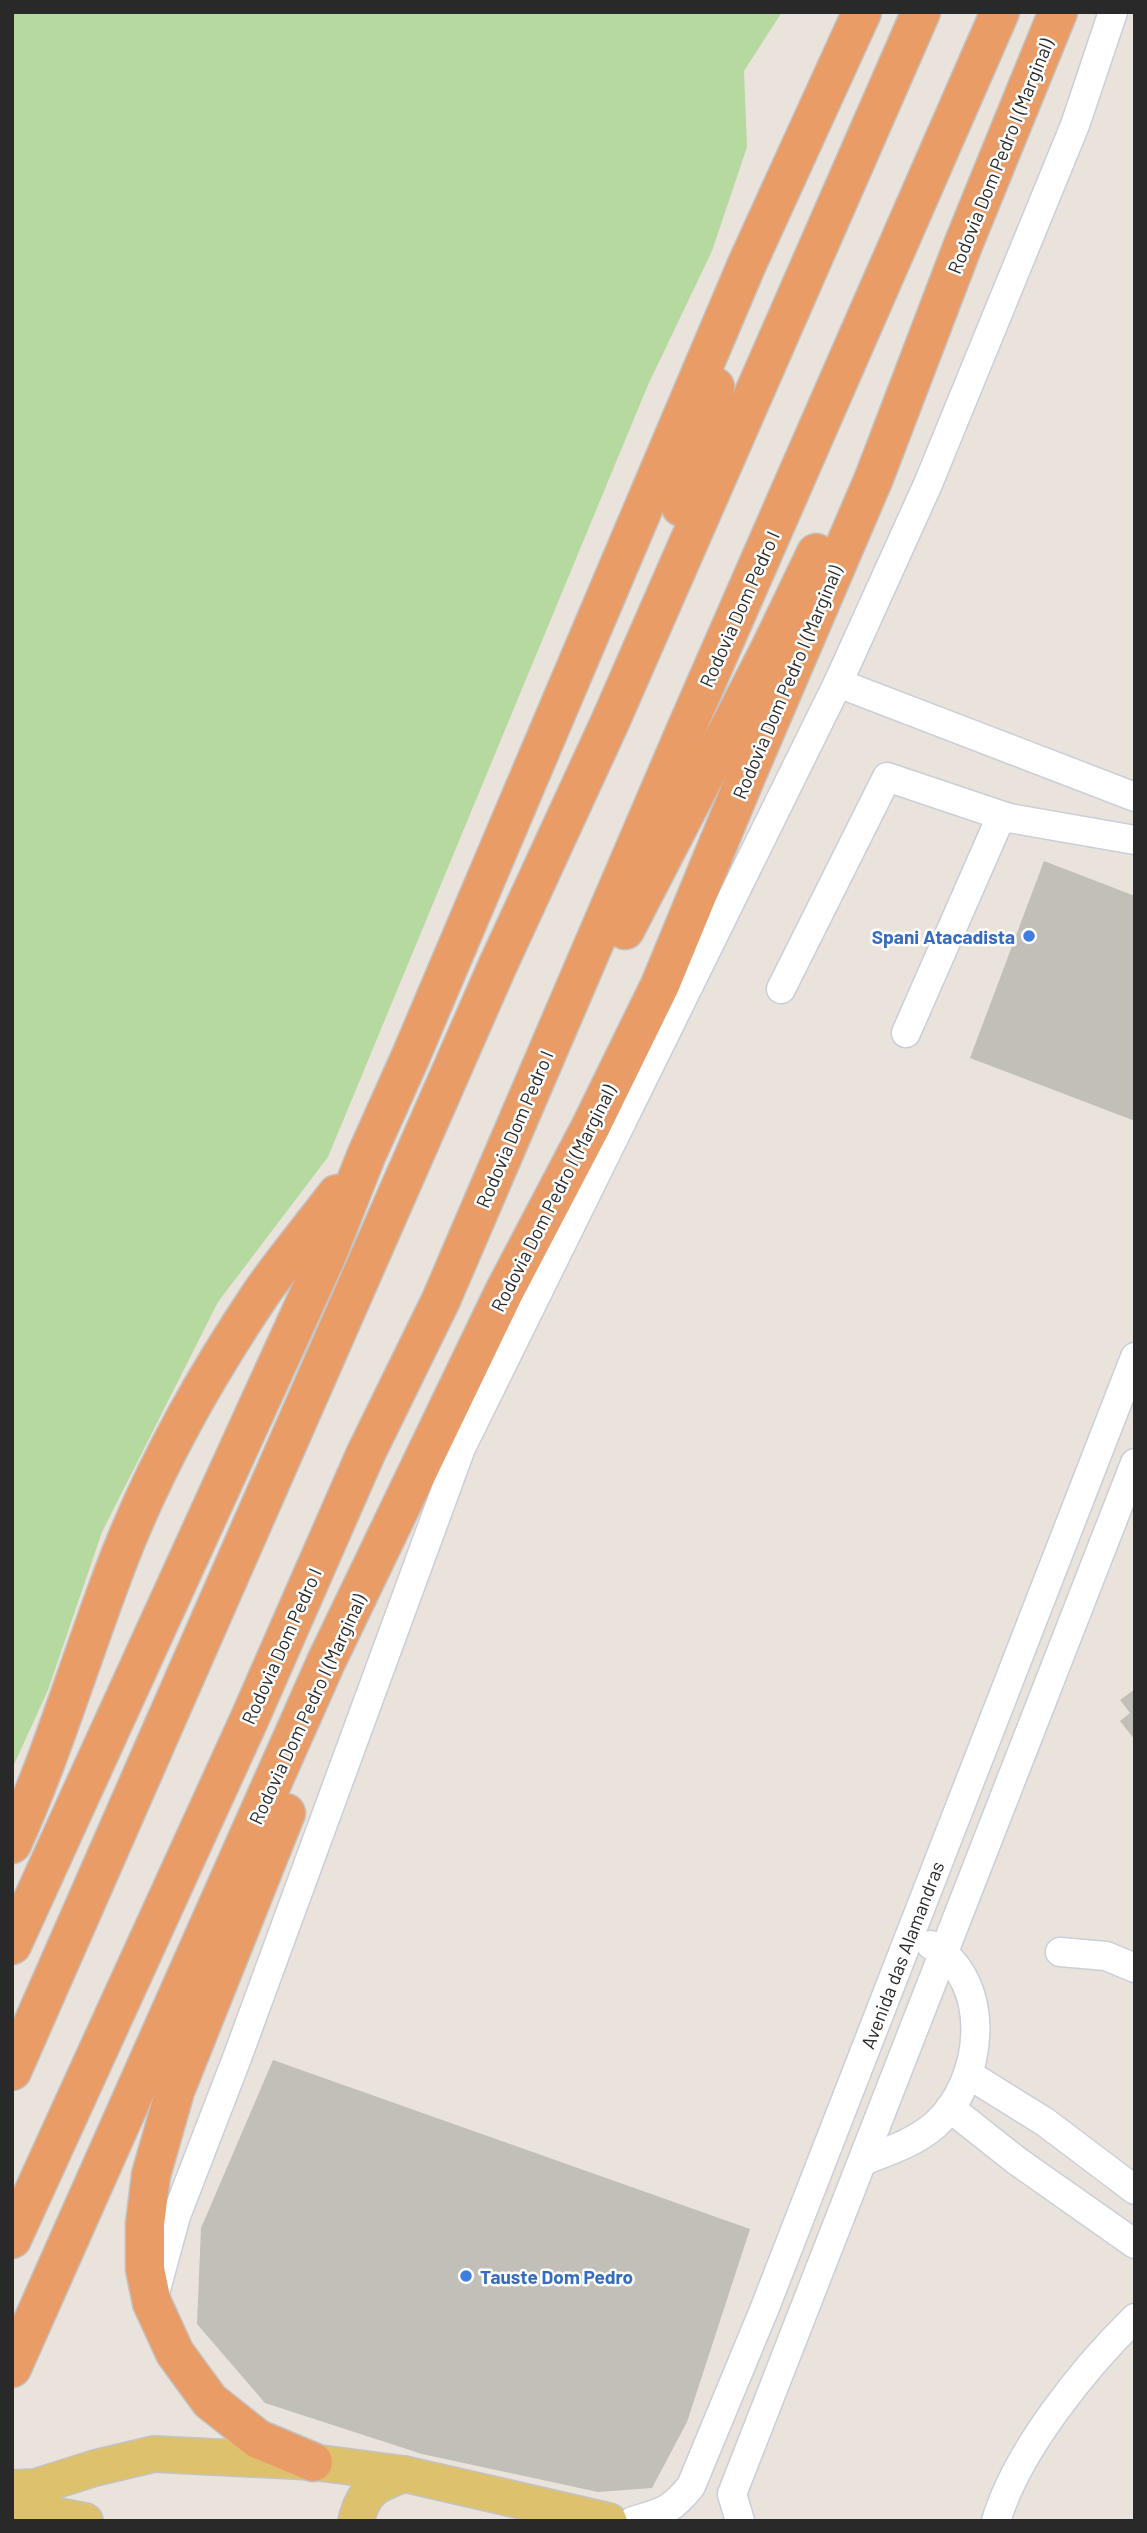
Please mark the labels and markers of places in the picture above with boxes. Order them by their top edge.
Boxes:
place label: Spani Atacadista [872,925,1015,948]
marker: Spani Atacadista [1021,928,1037,944]
place label: Tauste Dom Pedro [480,2265,633,2288]
marker: Tauste Dom Pedro [458,2268,474,2284]

